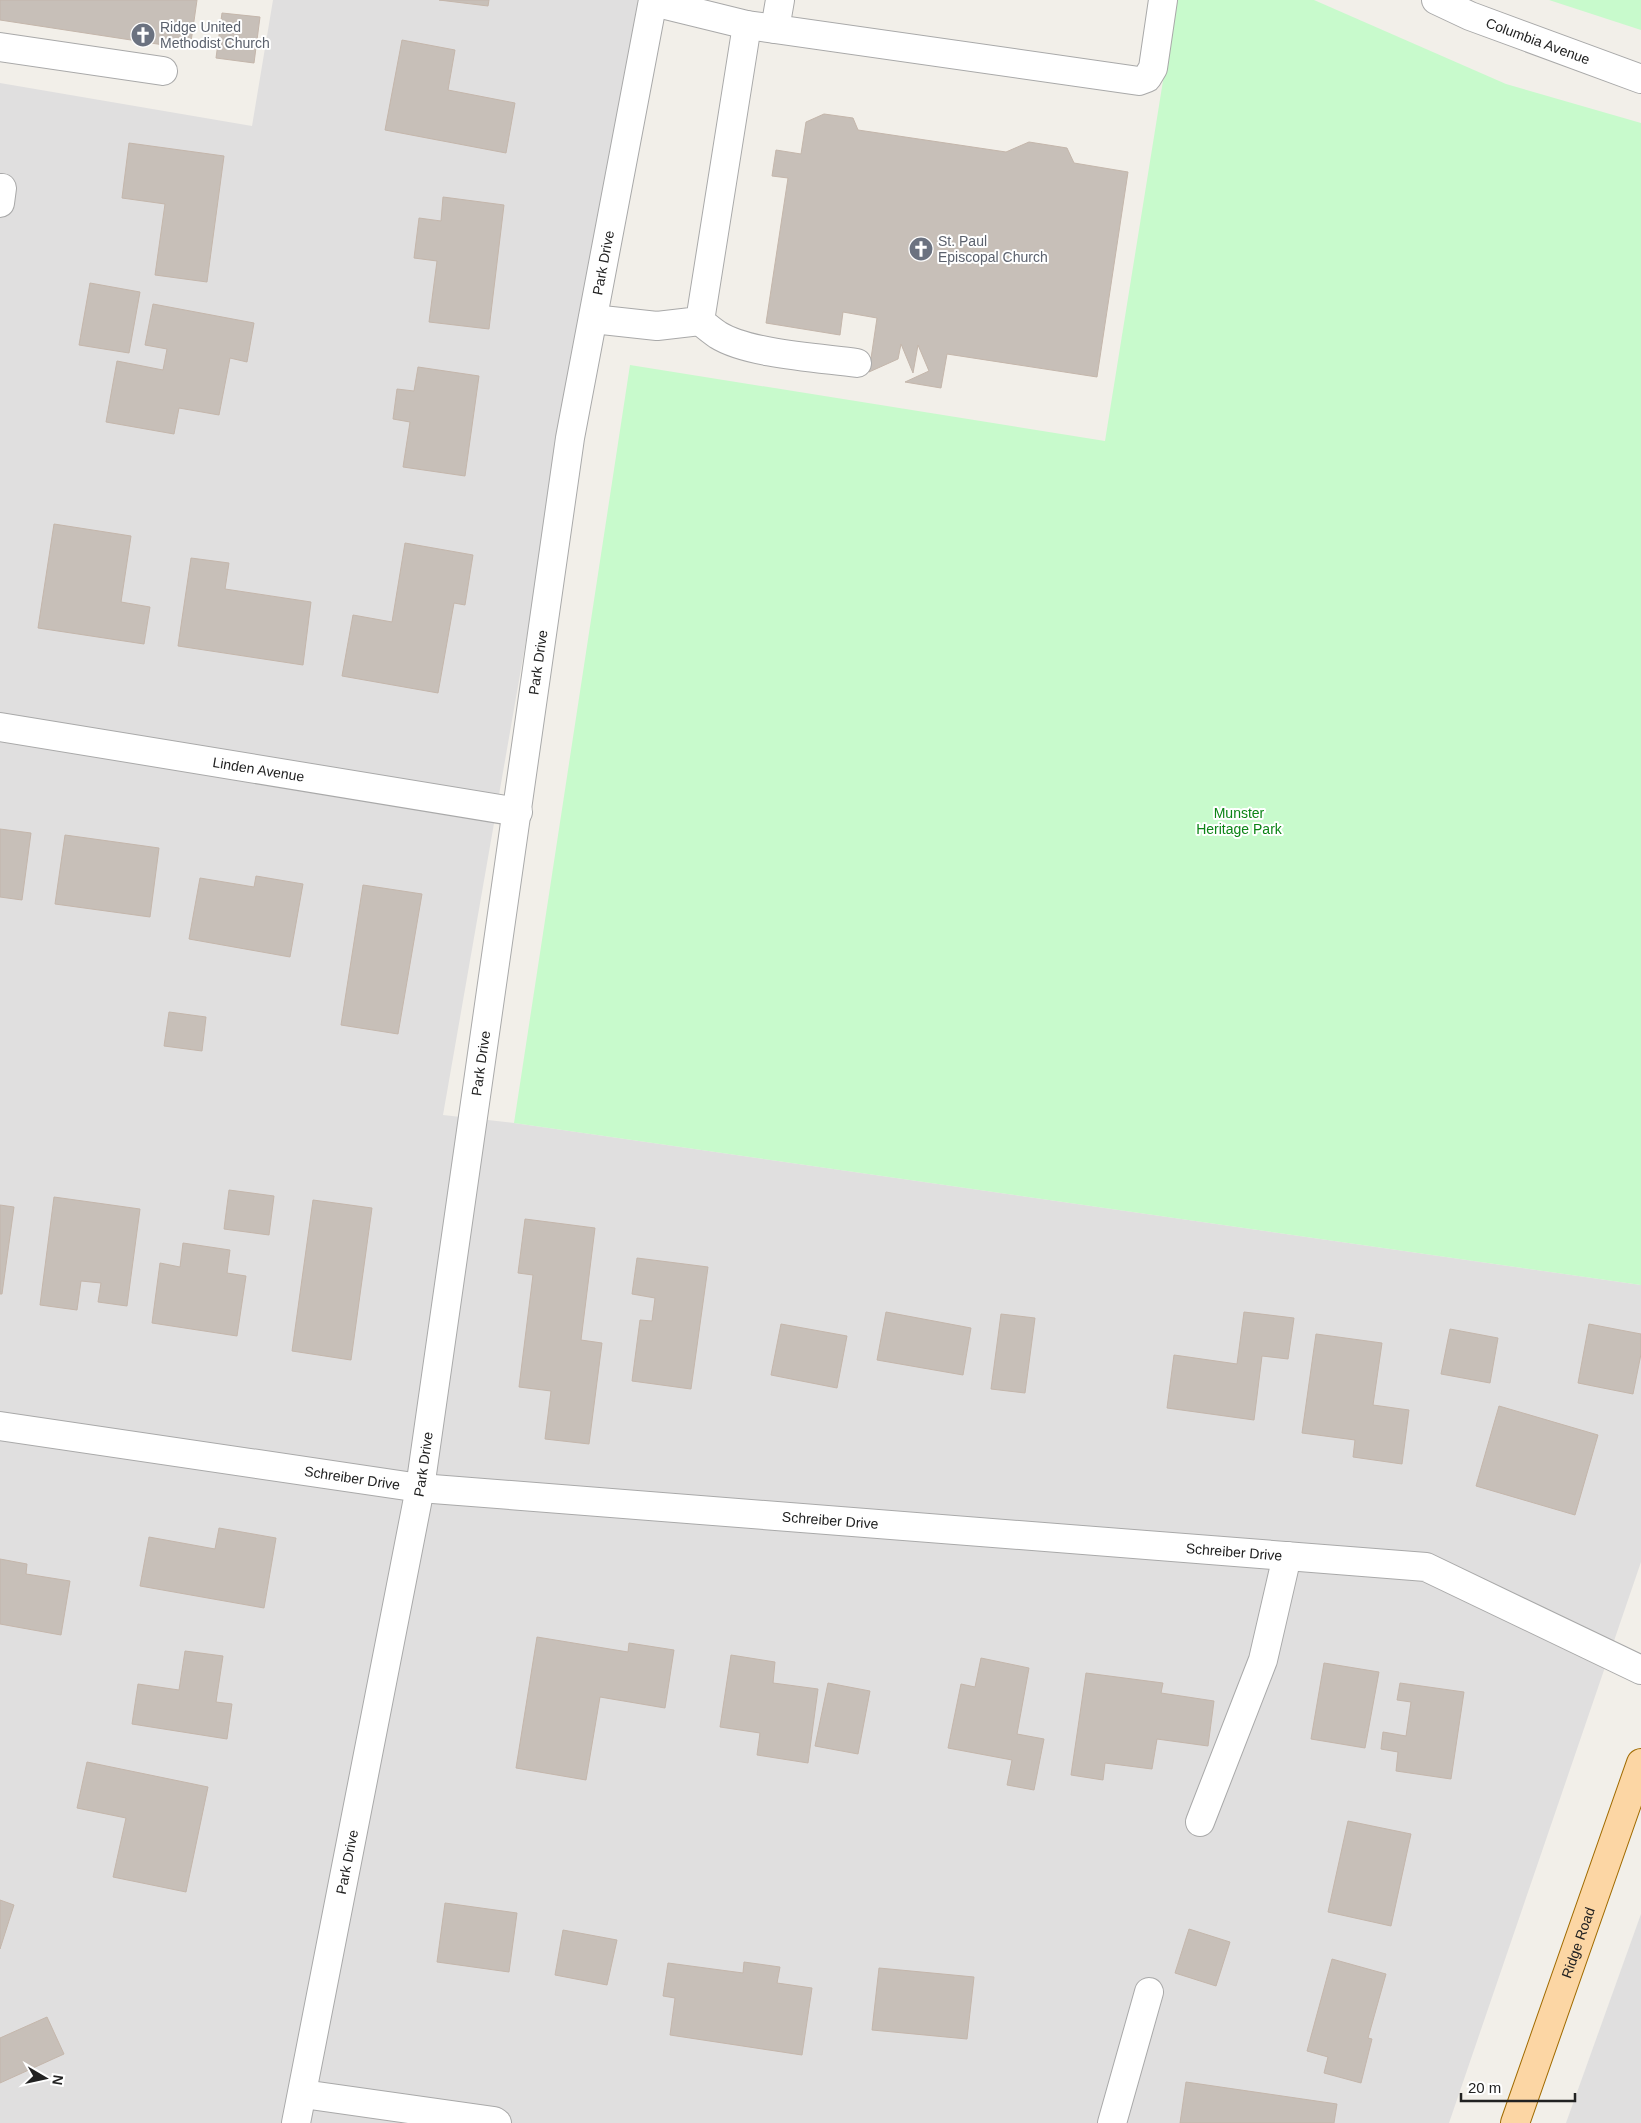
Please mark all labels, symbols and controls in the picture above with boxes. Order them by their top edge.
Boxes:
street label: Columbia Avenue [1484,15,1592,68]
place label: Ridge United Methodist Church [160,19,270,51]
church icon: Ridge United Methodist Church [130,22,156,48]
street label: Park Drive [589,229,617,296]
place label: St. Paul Episcopal Church [938,233,1048,265]
church icon: St. Paul Episcopal Church [908,236,934,262]
street label: Park Drive [525,629,551,696]
street label: Linden Avenue [212,754,306,785]
park label: Munster Heritage Park [1196,805,1283,837]
street label: Park Drive [468,1030,493,1097]
street label: Park Drive [410,1431,436,1498]
street label: Schreiber Drive [303,1463,401,1493]
street label: Schreiber Drive [781,1508,879,1532]
street label: Schreiber Drive [1185,1540,1283,1564]
street label: Park Drive [333,1828,361,1896]
street label: Ridge Road [1558,1905,1598,1980]
north arrow [20,2053,70,2103]
scale bar [1461,2070,1575,2102]
text: N [49,2074,67,2086]
text: 20 m [1468,2079,1501,2096]

